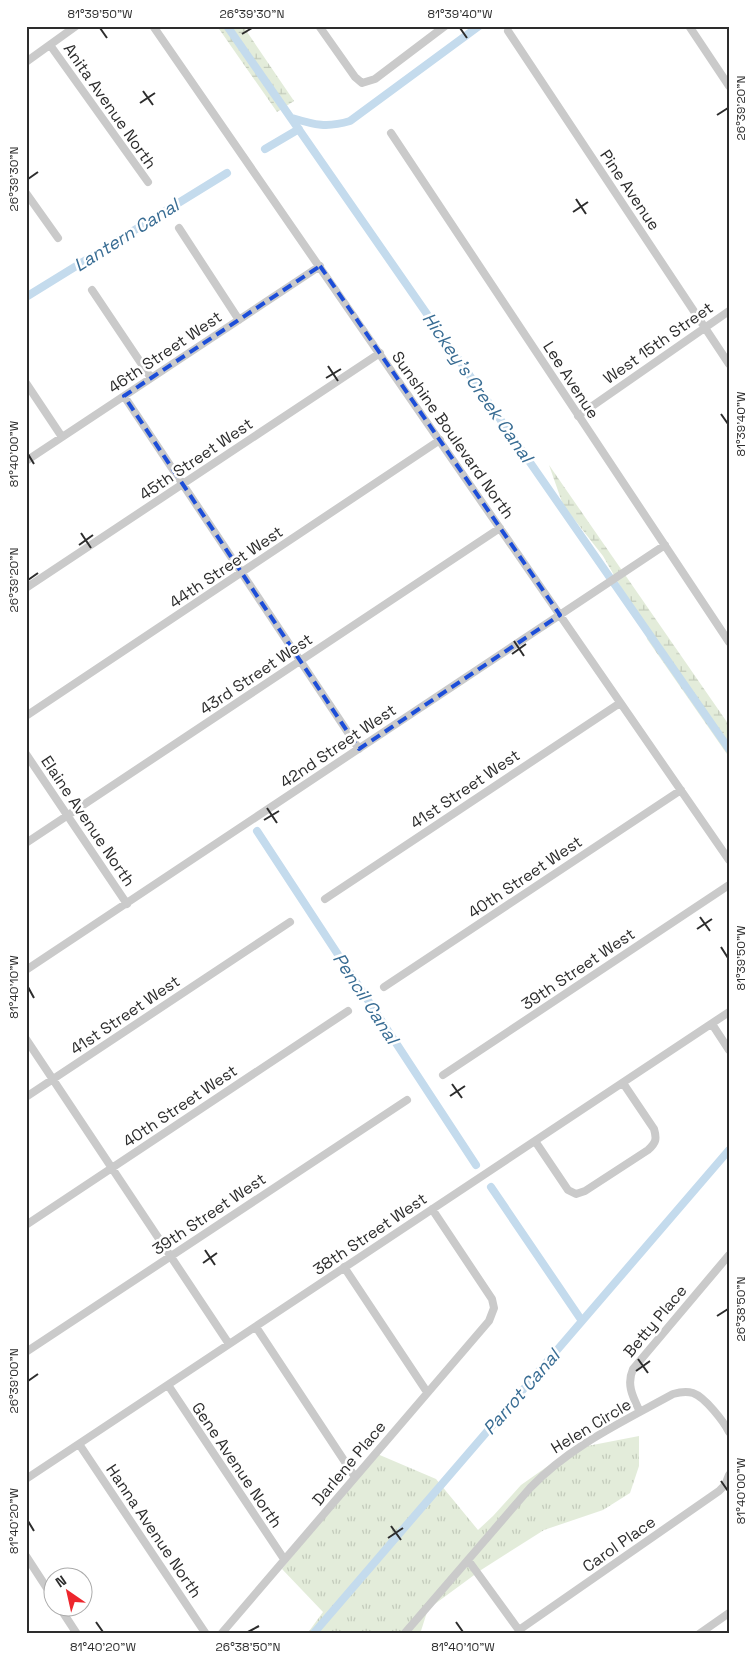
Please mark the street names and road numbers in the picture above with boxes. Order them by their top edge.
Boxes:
street label: Anita Avenue North [59,39,161,173]
street label: Pine Avenue [595,145,665,235]
street label: West 15th Street [599,297,717,389]
street label: 46th Street West [104,306,226,398]
street label: Lee Avenue [538,337,604,423]
street label: Sunshine Boulevard North [387,347,519,523]
street label: 45th Street West [135,413,257,505]
street label: 44th Street West [165,521,287,613]
street label: 43rd Street West [196,629,316,719]
street label: 42nd Street West [276,699,400,793]
street label: 41st Street West [406,745,524,833]
street label: Elaine Avenue North [36,751,140,891]
street label: 40th Street West [464,831,586,923]
street label: 39th Street West [517,923,639,1015]
street label: 41st Street West [66,971,184,1059]
street label: 40th Street West [119,1060,241,1152]
street label: 39th Street West [148,1168,270,1260]
street label: 38th Street West [309,1188,431,1280]
street label: Betty Place [619,1281,691,1361]
street label: Helen Circle [547,1394,635,1458]
street label: Gene Avenue North [187,1398,287,1532]
street label: Darlene Place [307,1416,391,1510]
street label: Hanna Avenue North [101,1460,207,1602]
street label: Carol Place [578,1511,660,1577]

